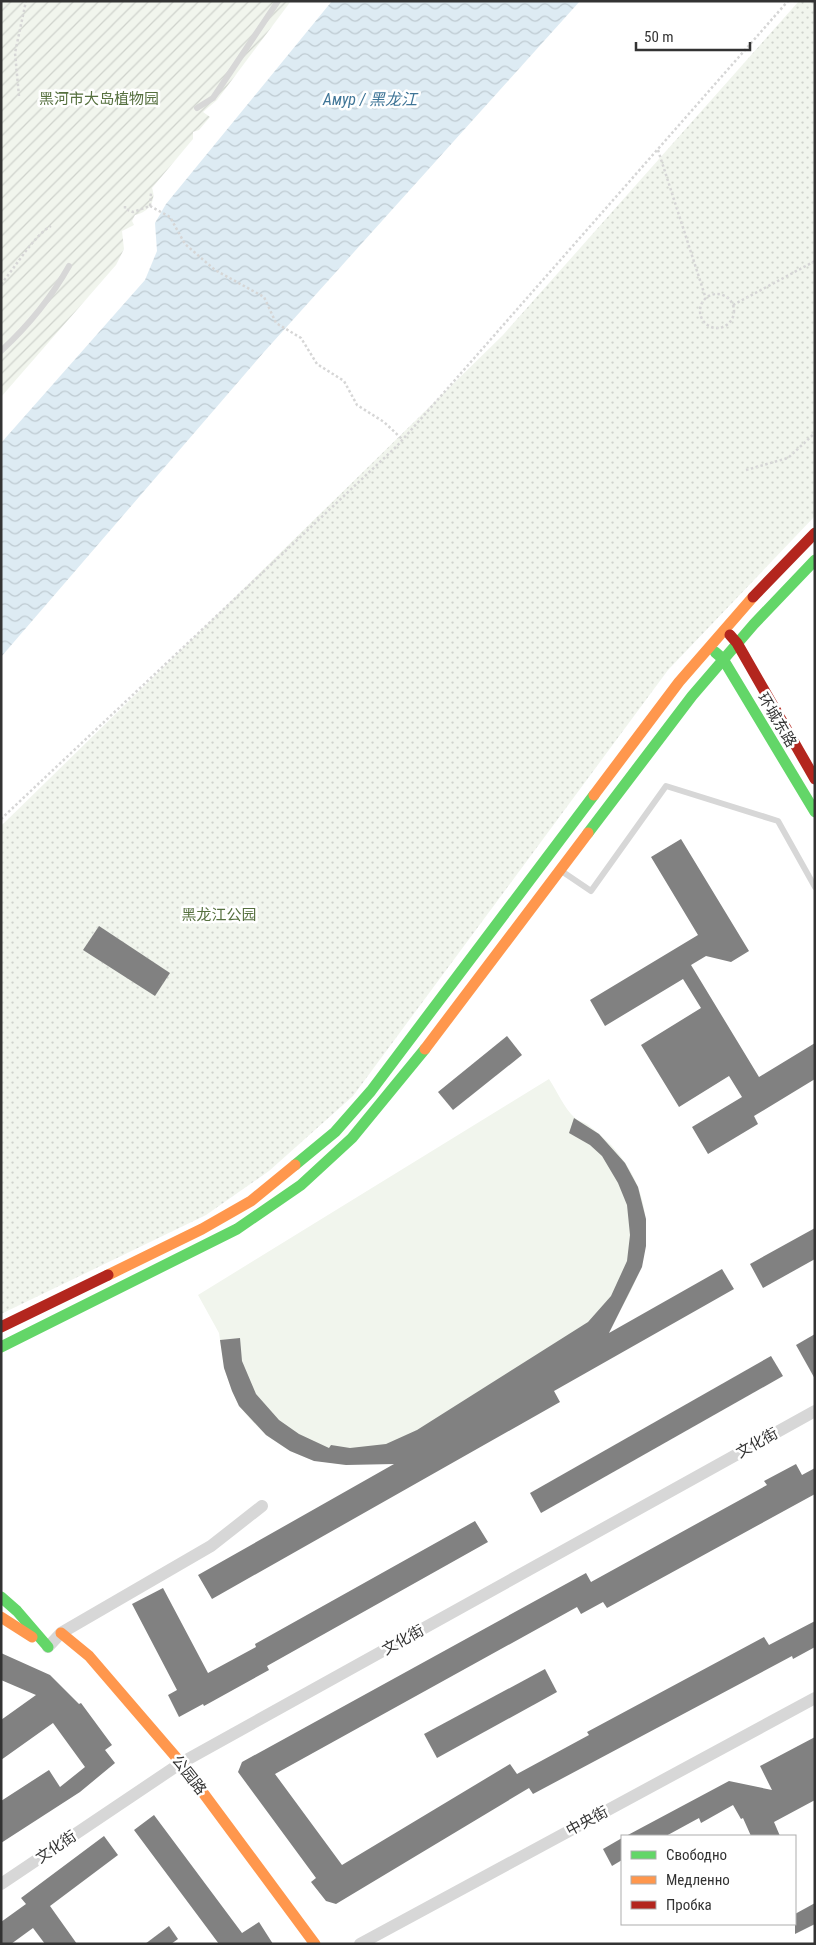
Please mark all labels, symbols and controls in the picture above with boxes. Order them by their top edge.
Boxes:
scale bar [636,20,750,52]
text: 50 m [644,28,674,46]
park label: 黑河市大岛植物园 [39,90,159,108]
water label: Амур / 黑龙江 [322,90,419,109]
street label: 环城东路 [754,690,800,750]
park label: 黑龙江公园 [181,906,257,924]
street label: 文化街 [733,1424,781,1462]
street label: 文化街 [379,1621,427,1659]
street label: 公园路 [168,1752,210,1798]
street label: 中央街 [563,1802,611,1840]
street label: 文化街 [32,1827,80,1867]
legend [621,1835,796,1925]
text: Свободно [666,1846,727,1864]
text: Медленно [666,1871,730,1889]
text: Пробка [666,1896,712,1914]

